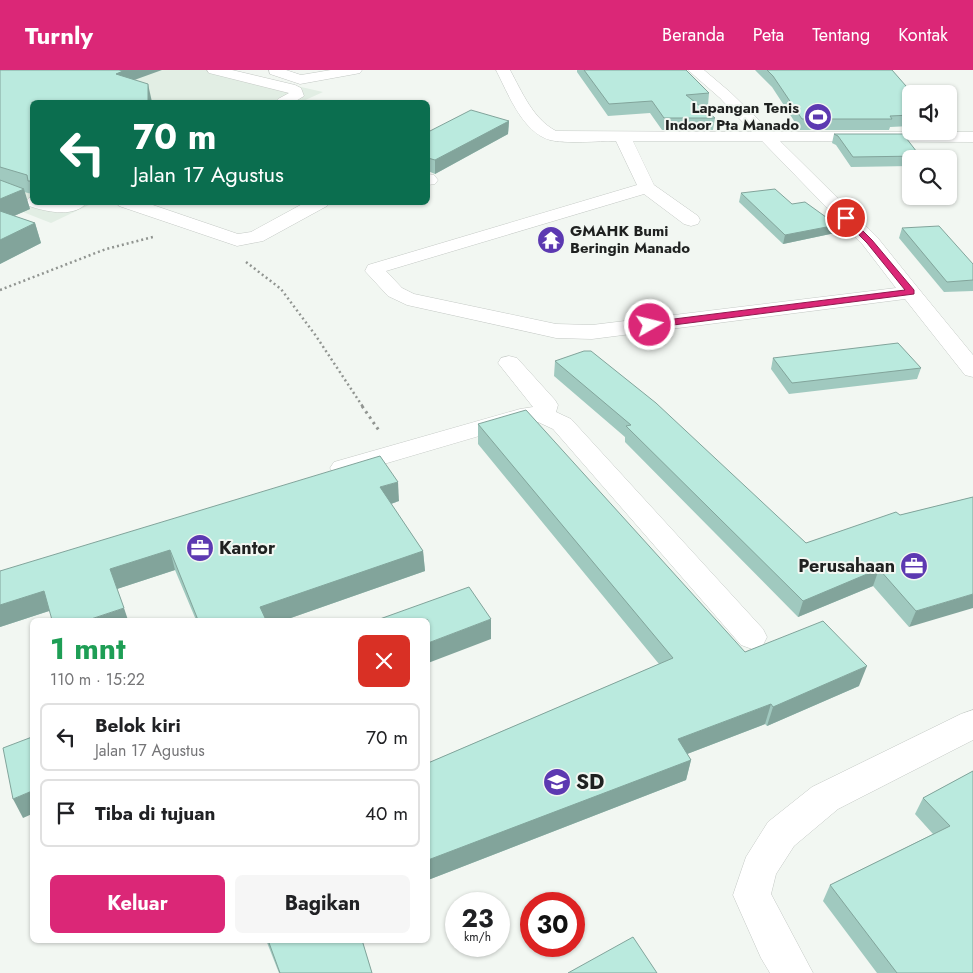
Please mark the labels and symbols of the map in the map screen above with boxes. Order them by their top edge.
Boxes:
place label: Lapangan Tenis Indoor Pta Manado [665,97,799,136]
sports icon: Lapangan Tenis Indoor Pta Manado [803,102,833,132]
pin [825,197,867,239]
place label: GMAHK Bumi Beringin Manado [570,220,690,259]
temple icon: GMAHK Bumi Beringin Manado [536,225,566,255]
position arrow [623,298,675,350]
office icon: Kantor [185,533,215,563]
place label: Kantor [219,535,276,561]
office icon: Perusahaan [899,551,929,581]
place label: Perusahaan [798,553,895,579]
school or university icon: SD [542,767,572,797]
place label: SD [576,767,605,797]
speed limit sign: 30 [520,892,585,957]

